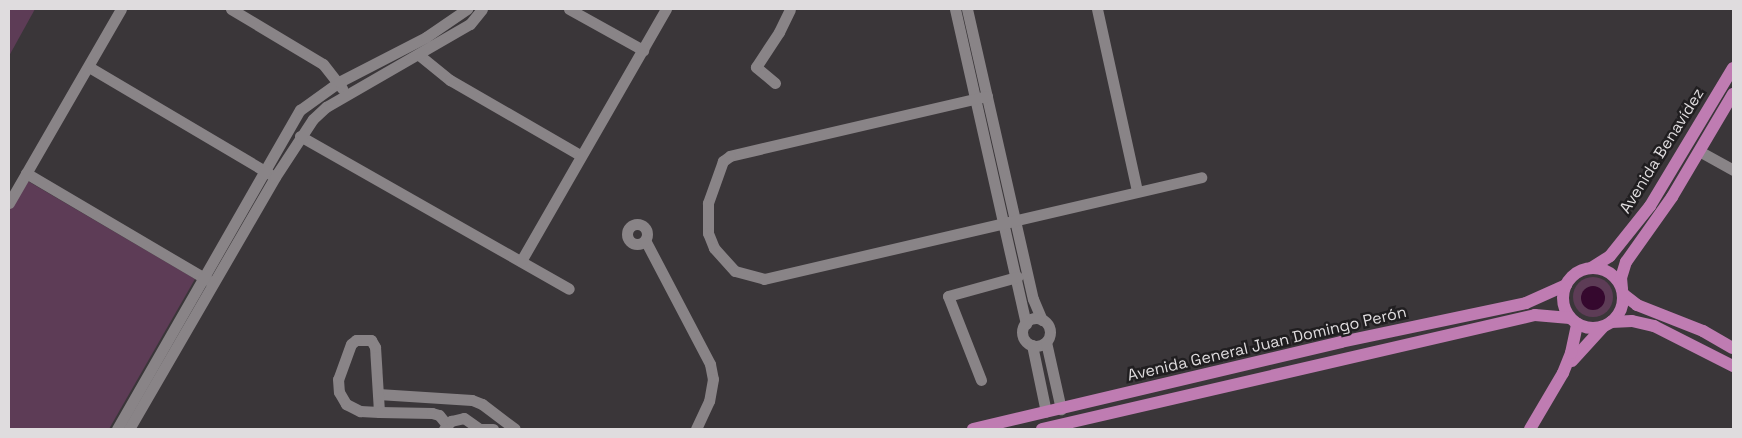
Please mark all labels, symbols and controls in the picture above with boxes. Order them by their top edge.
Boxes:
street label: Avenida Benavídez [1616,85,1708,217]
street label: Avenida General Juan Domingo Perón [1126,303,1408,385]

